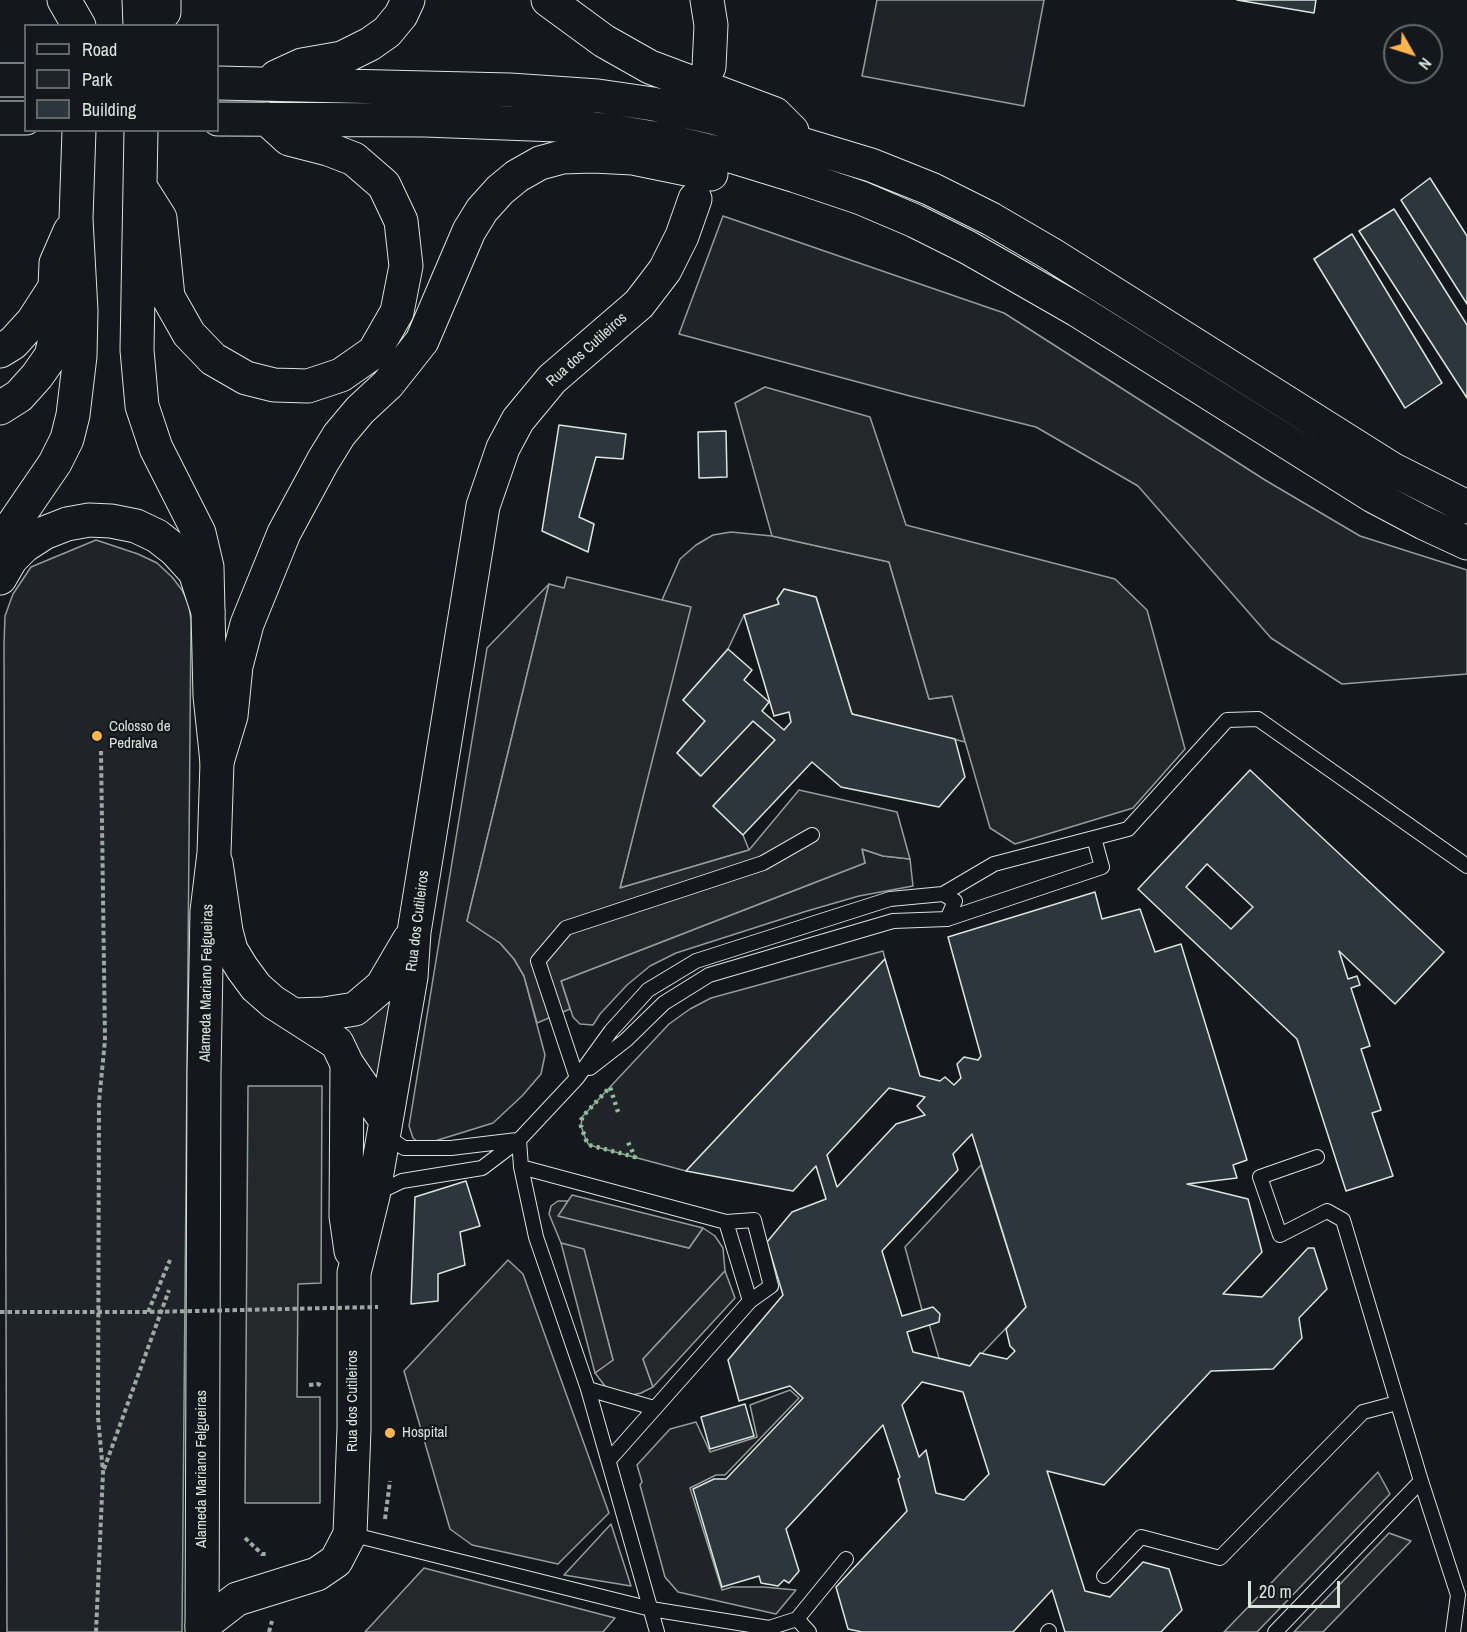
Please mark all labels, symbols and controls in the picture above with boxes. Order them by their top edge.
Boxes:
legend [24,24,219,132]
north arrow [1383,24,1443,84]
text: Road [82,37,117,62]
text: N [1414,53,1437,75]
text: Park [82,67,112,92]
text: Building [82,97,136,122]
street label: Rua dos Cutileiros [543,309,631,391]
place label: Colosso de Pedralva [109,718,171,753]
marker: Colosso de Pedralva [90,729,104,743]
street label: Rua dos Cutileiros [403,869,433,973]
street label: Alameda Mariano Felgueiras [197,904,217,1062]
street label: Rua dos Cutileiros [344,1350,362,1452]
street label: Alameda Mariano Felgueiras [193,1390,211,1548]
place label: Hospital [402,1424,447,1442]
marker: Hospital [383,1426,397,1440]
scale bar [1251,1569,1342,1607]
text: 20 m [1259,1579,1292,1604]

